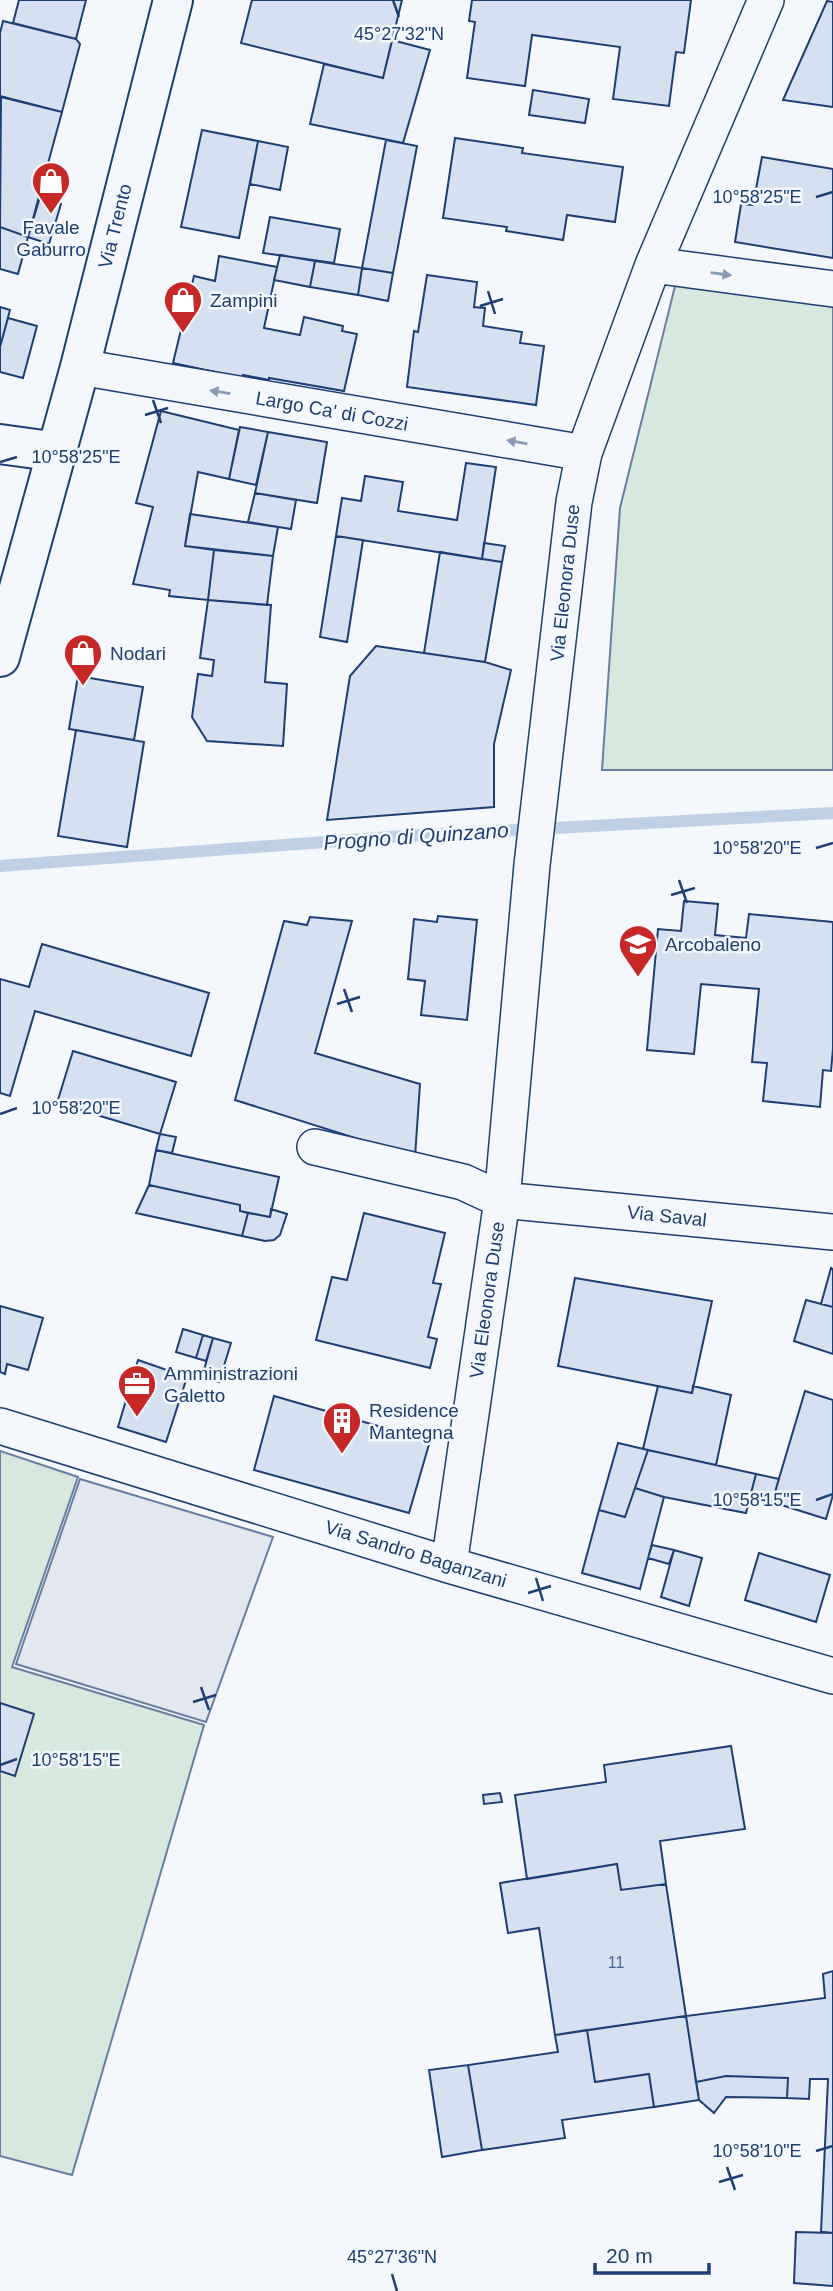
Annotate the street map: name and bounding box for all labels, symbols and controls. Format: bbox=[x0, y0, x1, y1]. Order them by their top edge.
text: 45°27'32"N bbox=[354, 24, 444, 44]
shop icon: Favale Gaburro bbox=[30, 160, 72, 215]
street label: Via Trento bbox=[94, 182, 136, 270]
text: 10°58'25"E bbox=[712, 187, 802, 207]
place label: Favale Gaburro bbox=[16, 217, 86, 260]
one-way arrow bbox=[710, 268, 732, 279]
shop icon: Zampini bbox=[162, 279, 204, 334]
place label: Zampini bbox=[210, 290, 278, 311]
one-way arrow bbox=[209, 386, 231, 397]
street label: Largo Ca' di Cozzi bbox=[254, 387, 410, 435]
one-way arrow bbox=[505, 436, 527, 447]
text: 10°58'25"E bbox=[31, 447, 121, 467]
street label: Via Eleonora Duse bbox=[546, 503, 584, 663]
shop icon: Nodari bbox=[62, 632, 104, 687]
place label: Nodari bbox=[110, 643, 166, 664]
water label: Progno di Quinzano bbox=[323, 818, 510, 854]
text: 10°58'20"E bbox=[712, 838, 802, 858]
school or university icon: Arcobaleno bbox=[617, 923, 659, 978]
place label: Arcobaleno bbox=[665, 934, 761, 955]
text: 10°58'20"E bbox=[31, 1098, 121, 1118]
street label: Via Saval bbox=[626, 1201, 708, 1231]
street label: Via Eleonora Duse bbox=[466, 1220, 508, 1380]
office icon: Amministrazioni Galetto bbox=[116, 1363, 158, 1418]
place label: Amministrazioni Galetto bbox=[164, 1363, 298, 1406]
building icon: Residence Mantegna bbox=[321, 1400, 363, 1455]
place label: Residence Mantegna bbox=[369, 1400, 459, 1443]
text: 10°58'15"E bbox=[712, 1490, 802, 1510]
street label: Via Sandro Baganzani bbox=[323, 1516, 509, 1592]
text: 10°58'15"E bbox=[31, 1750, 121, 1770]
house number: 11 bbox=[608, 1954, 624, 1971]
text: 10°58'10"E bbox=[712, 2141, 802, 2161]
scale bar bbox=[595, 2232, 709, 2276]
text: 20 m bbox=[606, 2244, 653, 2267]
text: 45°27'36"N bbox=[347, 2247, 437, 2267]

